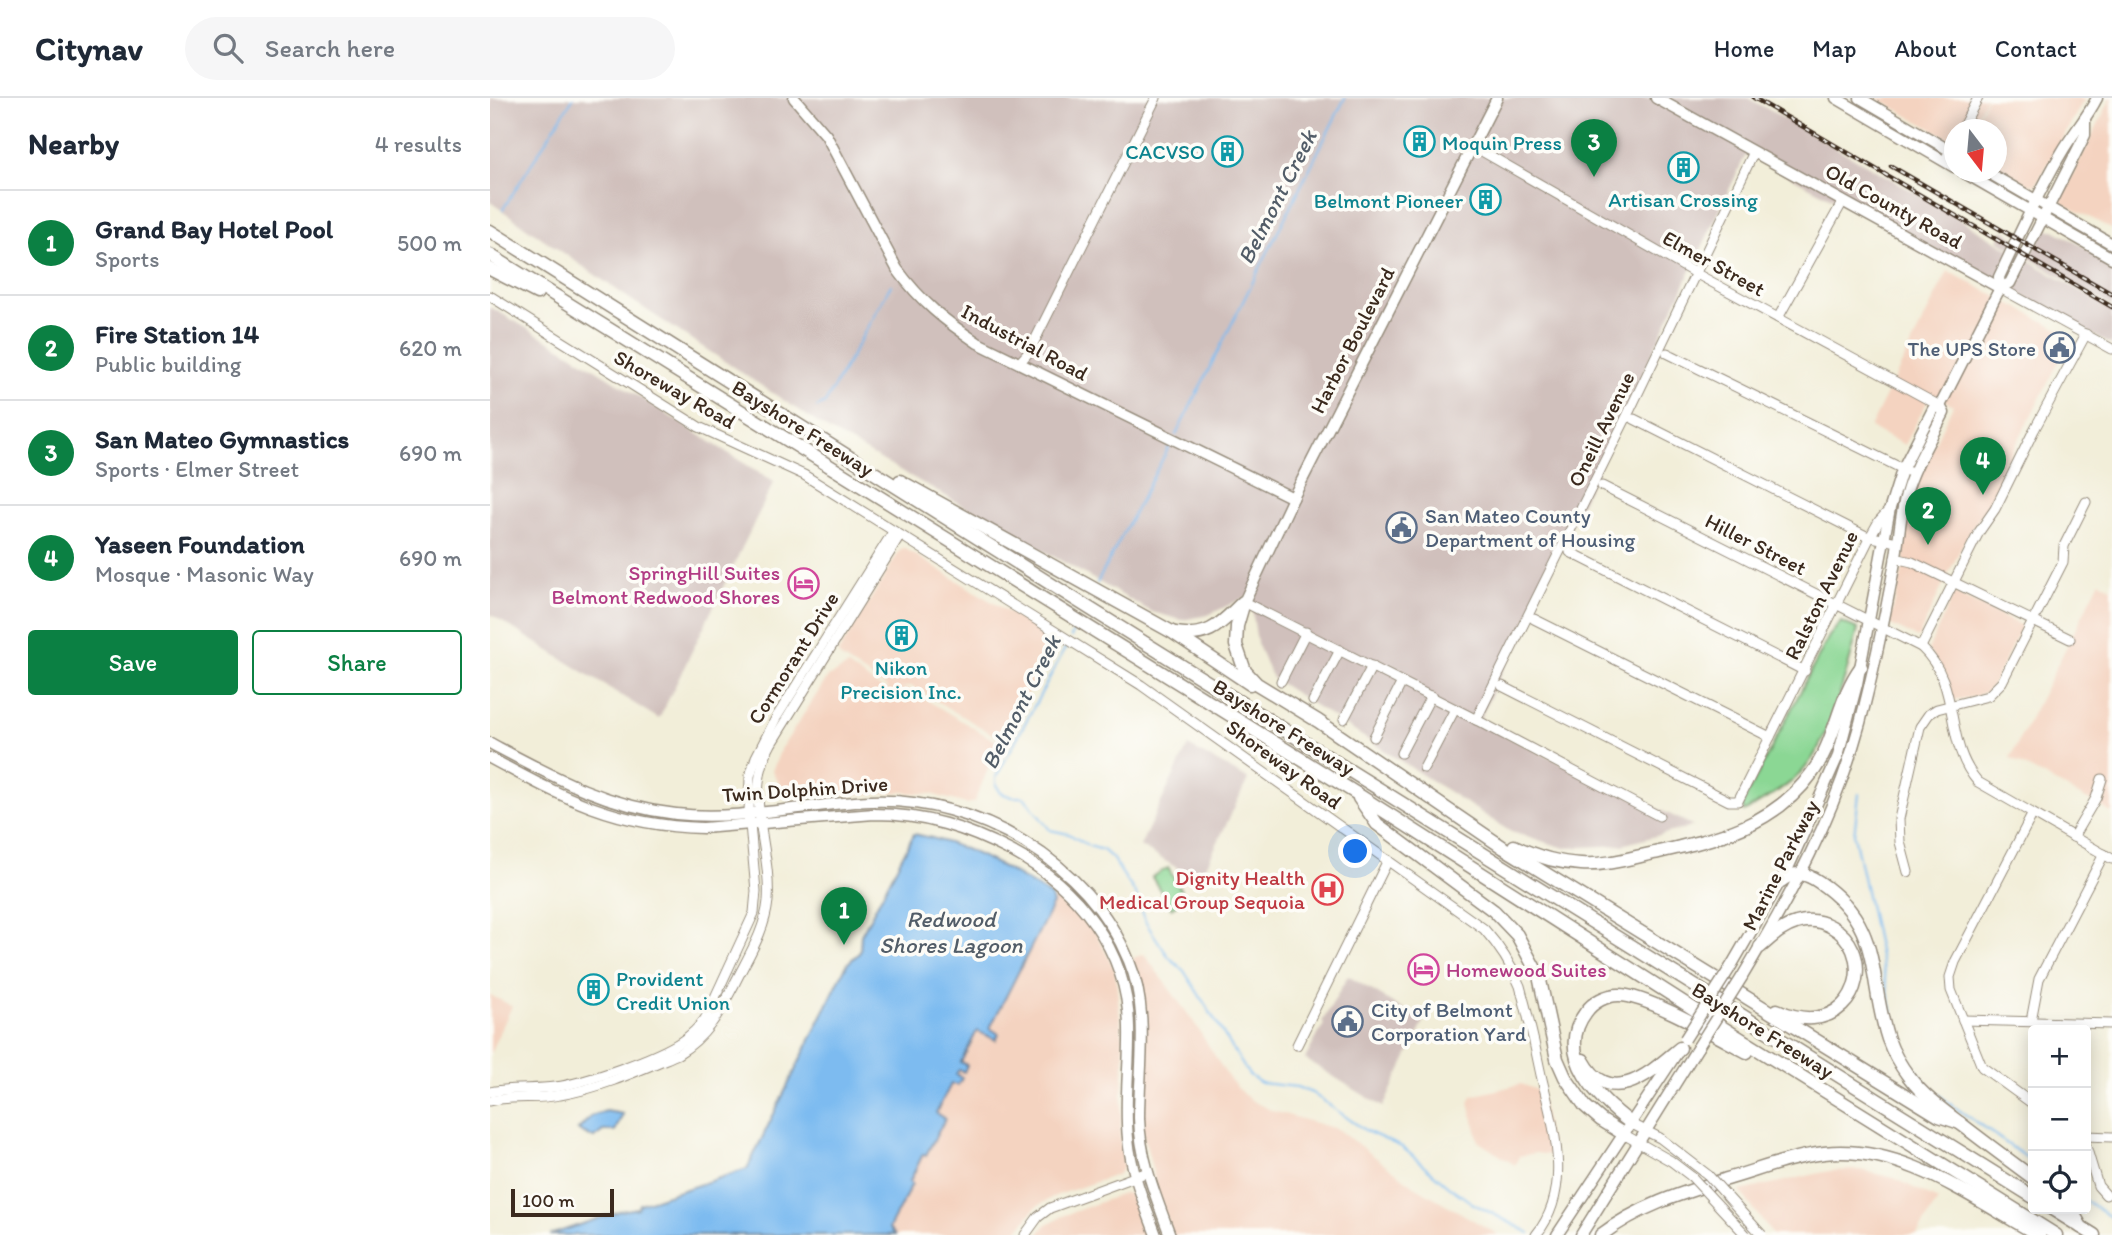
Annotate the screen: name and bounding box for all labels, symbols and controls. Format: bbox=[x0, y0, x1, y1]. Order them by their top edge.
search box bbox=[185, 17, 675, 80]
text: Citynav bbox=[35, 29, 143, 68]
icon: search bbox=[209, 29, 247, 67]
text: Search here bbox=[265, 32, 395, 64]
text: Home bbox=[1714, 34, 1774, 63]
text: Map bbox=[1812, 34, 1856, 63]
text: About bbox=[1894, 34, 1957, 63]
text: Contact bbox=[1995, 34, 2077, 63]
pin: 3 bbox=[1571, 119, 1617, 177]
north arrow bbox=[1944, 119, 2007, 182]
water label: Belmont Creek bbox=[1231, 124, 1323, 269]
text: Nearby bbox=[28, 125, 119, 162]
building icon: Moquin Press bbox=[1402, 125, 1436, 159]
text: 4 results bbox=[375, 130, 462, 158]
place label: Moquin Press bbox=[1442, 130, 1562, 155]
building icon: CACVSO bbox=[1211, 134, 1245, 168]
place label: CACVSO bbox=[1125, 139, 1205, 164]
building icon: Artisan Crossing bbox=[1666, 150, 1700, 184]
street label: Old County Road bbox=[1821, 158, 1967, 254]
building icon: Belmont Pioneer bbox=[1469, 183, 1503, 217]
place label: Artisan Crossing bbox=[1608, 187, 1758, 212]
place label: Belmont Pioneer bbox=[1314, 188, 1464, 213]
text: Grand Bay Hotel Pool bbox=[95, 213, 333, 245]
street label: Elmer Street bbox=[1658, 225, 1770, 301]
text: 1 bbox=[46, 229, 56, 257]
text: 500 m bbox=[397, 229, 462, 257]
text: Sports bbox=[95, 245, 159, 273]
street label: Harbor Boulevard bbox=[1304, 262, 1400, 417]
street label: Industrial Road bbox=[957, 298, 1093, 386]
text: Fire Station 14 bbox=[95, 318, 259, 350]
public building icon: The UPS Store bbox=[2042, 331, 2076, 365]
text: 2 bbox=[45, 334, 57, 362]
text: 620 m bbox=[399, 334, 462, 362]
place label: The UPS Store bbox=[1907, 336, 2036, 361]
street label: Shoreway Road bbox=[610, 344, 740, 434]
text: Public building bbox=[95, 350, 241, 378]
street label: Oneill Avenue bbox=[1562, 367, 1640, 491]
street label: Bayshore Freeway bbox=[728, 374, 879, 482]
text: San Mateo Gymnastics bbox=[95, 423, 349, 455]
pin: 4 bbox=[1960, 437, 2006, 495]
text: 3 bbox=[45, 439, 57, 467]
text: 690 m bbox=[399, 439, 462, 467]
text: Sports · Elmer Street bbox=[95, 455, 299, 483]
pin: 2 bbox=[1905, 487, 1951, 545]
place label: San Mateo County Department of Housing bbox=[1425, 503, 1636, 552]
street label: Hiller Street bbox=[1701, 508, 1811, 580]
public building icon: San Mateo County Department of Housing bbox=[1385, 510, 1419, 544]
street label: Ralston Avenue bbox=[1779, 526, 1863, 664]
text: Yaseen Foundation bbox=[95, 528, 305, 560]
text: 4 bbox=[44, 544, 58, 572]
text: 690 m bbox=[399, 544, 462, 572]
text: Mosque · Masonic Way bbox=[95, 560, 314, 588]
place label: SpringHill Suites Belmont Redwood Shores bbox=[551, 560, 780, 609]
hotel icon: SpringHill Suites Belmont Redwood Shores bbox=[786, 567, 820, 601]
street label: Cormorant Drive bbox=[742, 587, 844, 729]
building icon: Nikon Precision Inc. bbox=[884, 618, 918, 652]
water label: Belmont Creek bbox=[975, 629, 1067, 774]
button: Save bbox=[28, 630, 238, 695]
button: Share bbox=[252, 630, 462, 695]
place label: Nikon Precision Inc. bbox=[840, 655, 962, 704]
street label: Bayshore Freeway bbox=[1209, 673, 1360, 781]
street label: Shoreway Road bbox=[1221, 714, 1347, 814]
street label: Twin Dolphin Drive bbox=[721, 771, 889, 807]
street label: Marine Parkway bbox=[1736, 795, 1824, 934]
your location bbox=[1338, 834, 1372, 868]
place label: Dignity Health Medical Group Sequoia bbox=[1099, 865, 1306, 914]
hospital icon: Dignity Health Medical Group Sequoia bbox=[1311, 872, 1345, 906]
pin: 1 bbox=[821, 887, 867, 945]
water label: Redwood Shores Lagoon bbox=[879, 905, 1023, 959]
hotel icon: Homewood Suites bbox=[1406, 952, 1440, 986]
place label: Homewood Suites bbox=[1446, 957, 1607, 982]
place label: Provident Credit Union bbox=[616, 966, 730, 1015]
building icon: Provident Credit Union bbox=[576, 973, 610, 1007]
street label: Bayshore Freeway bbox=[1688, 976, 1839, 1084]
place label: City of Belmont Corporation Yard bbox=[1371, 997, 1527, 1046]
public building icon: City of Belmont Corporation Yard bbox=[1331, 1004, 1365, 1038]
map controls bbox=[2028, 1025, 2091, 1214]
button: + bbox=[2028, 1025, 2091, 1088]
button: − bbox=[2028, 1088, 2091, 1151]
button: locate bbox=[2028, 1151, 2091, 1214]
scale bar bbox=[511, 1186, 614, 1218]
text: 100 m bbox=[522, 1189, 574, 1212]

